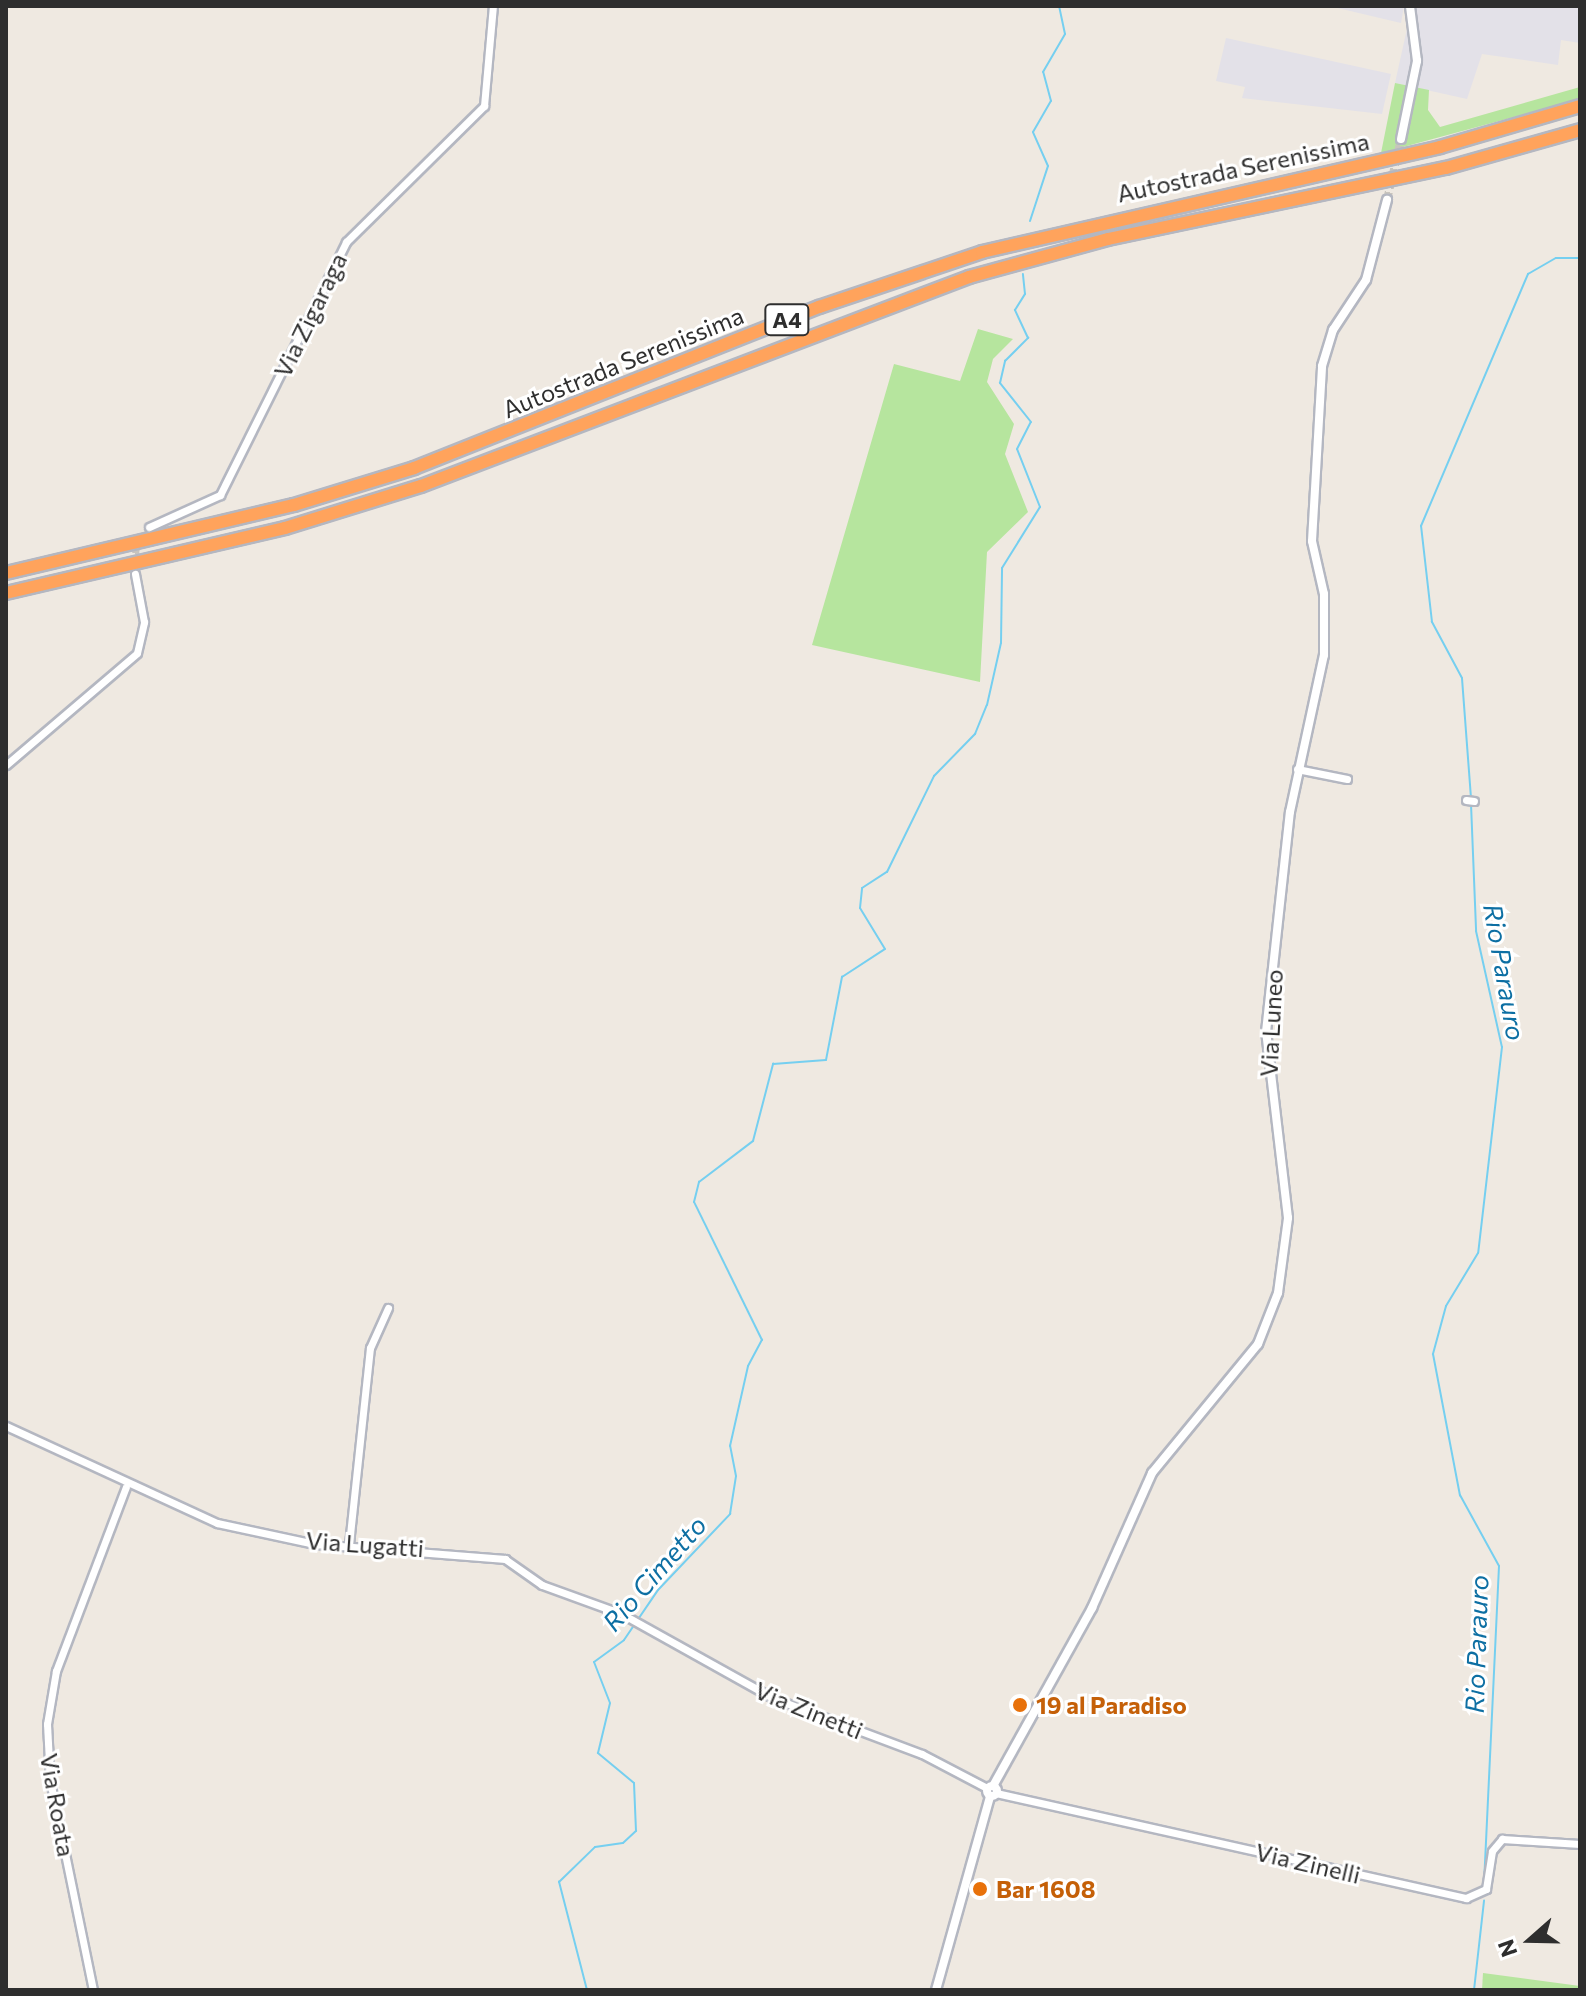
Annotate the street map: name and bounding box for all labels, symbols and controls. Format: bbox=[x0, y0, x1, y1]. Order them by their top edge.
street label: Autostrada Serenissima bbox=[1114, 126, 1372, 208]
street label: Via Zigaraga bbox=[268, 248, 352, 382]
street label: Autostrada Serenissima bbox=[498, 301, 748, 423]
road number: A4 bbox=[763, 302, 811, 338]
water label: Rio Parauro bbox=[1478, 901, 1532, 1043]
street label: Via Luneo bbox=[1254, 968, 1288, 1078]
water label: Rio Cimetto bbox=[596, 1509, 712, 1637]
street label: Via Lugatti bbox=[305, 1526, 425, 1562]
water label: Rio Parauro bbox=[1458, 1574, 1494, 1714]
street label: Via Zinetti bbox=[751, 1675, 867, 1745]
place label: 19 al Paradiso bbox=[1036, 1691, 1187, 1719]
marker: 19 al Paradiso bbox=[1011, 1696, 1029, 1714]
street label: Via Roata bbox=[35, 1751, 81, 1859]
street label: Via Zinelli bbox=[1253, 1837, 1363, 1889]
place label: Bar 1608 bbox=[996, 1875, 1095, 1903]
marker: Bar 1608 bbox=[971, 1880, 989, 1898]
north arrow bbox=[1490, 1900, 1570, 1980]
text: N bbox=[1491, 1936, 1522, 1961]

